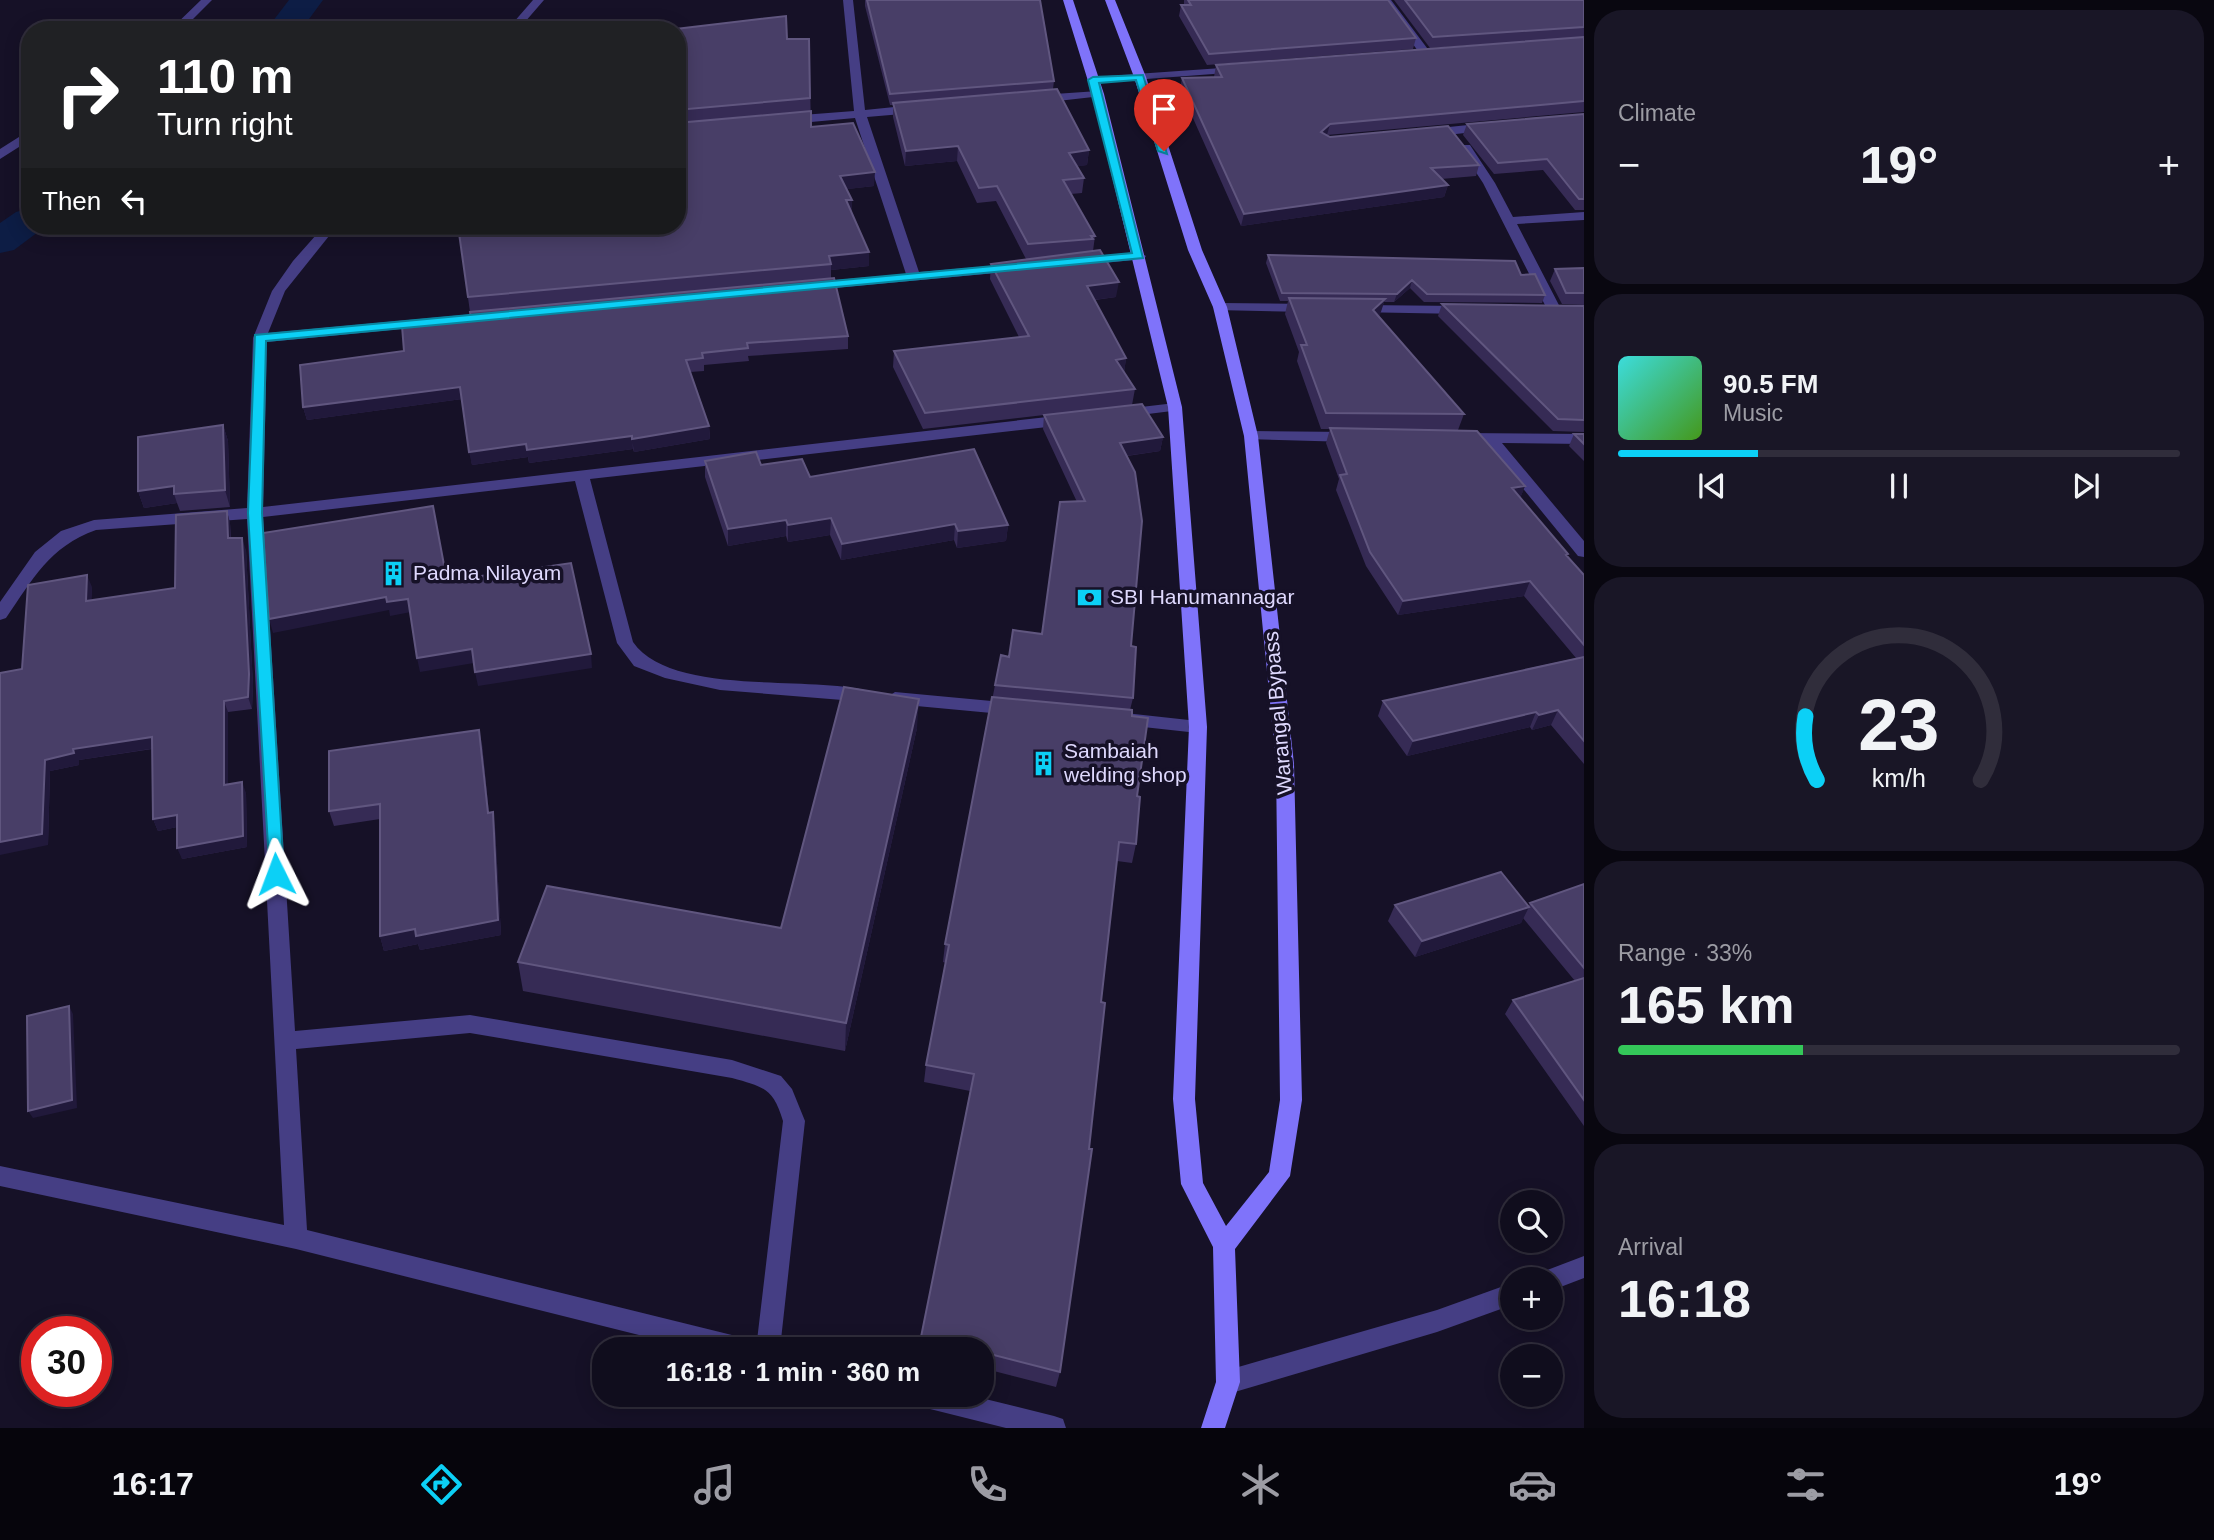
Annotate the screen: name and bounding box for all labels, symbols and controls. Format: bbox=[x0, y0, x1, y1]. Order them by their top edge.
icon: right bbox=[42, 49, 133, 140]
text: 110 m bbox=[157, 49, 293, 103]
pin bbox=[1134, 79, 1194, 151]
icon: arrive bbox=[1145, 90, 1183, 128]
text: Climate bbox=[1618, 100, 1696, 126]
text: Turn right bbox=[157, 106, 293, 142]
text: 19° bbox=[1860, 136, 1938, 194]
text: − bbox=[1618, 144, 1640, 186]
text: + bbox=[2158, 144, 2180, 186]
icon: left bbox=[115, 182, 153, 220]
text: Then bbox=[42, 186, 101, 216]
text: 90.5 FM bbox=[1723, 369, 1818, 399]
text: Music bbox=[1723, 400, 1783, 426]
icon: previous bbox=[1693, 467, 1731, 505]
icon: pause bbox=[1880, 467, 1918, 505]
icon: next bbox=[2067, 467, 2105, 505]
building icon: Padma Nilayam bbox=[379, 559, 407, 587]
place label: Padma Nilayam bbox=[413, 561, 561, 584]
bank icon: SBI Hanumannagar bbox=[1076, 583, 1104, 611]
place label: SBI Hanumannagar bbox=[1110, 585, 1294, 608]
street label: Warangal Bypass bbox=[1259, 630, 1296, 796]
text: 23 bbox=[1859, 684, 1939, 765]
place label: Sambaiah welding shop bbox=[1063, 739, 1187, 786]
building icon: Sambaiah welding shop bbox=[1030, 749, 1058, 777]
text: km/h bbox=[1872, 764, 1926, 792]
position arrow bbox=[239, 837, 313, 911]
text: Range · 33% bbox=[1618, 940, 1752, 966]
text: 165 km bbox=[1618, 976, 1794, 1034]
map controls bbox=[1500, 1190, 1563, 1407]
button: search bbox=[1500, 1190, 1563, 1253]
text: Arrival bbox=[1618, 1234, 1683, 1260]
button: + bbox=[1500, 1267, 1563, 1330]
text: 16:18 bbox=[1618, 1270, 1751, 1328]
speed limit sign: 30 bbox=[21, 1316, 112, 1407]
button: − bbox=[1500, 1344, 1563, 1407]
text: 16:18 · 1 min · 360 m bbox=[666, 1357, 920, 1387]
icon: directions bbox=[417, 1460, 466, 1509]
icon: music bbox=[690, 1460, 739, 1509]
icon: phone bbox=[963, 1460, 1012, 1509]
icon: climate bbox=[1236, 1460, 1285, 1509]
icon: car bbox=[1508, 1460, 1557, 1509]
icon: filters bbox=[1781, 1460, 1830, 1509]
text: 16:17 bbox=[112, 1466, 194, 1502]
text: 19° bbox=[2054, 1466, 2102, 1502]

